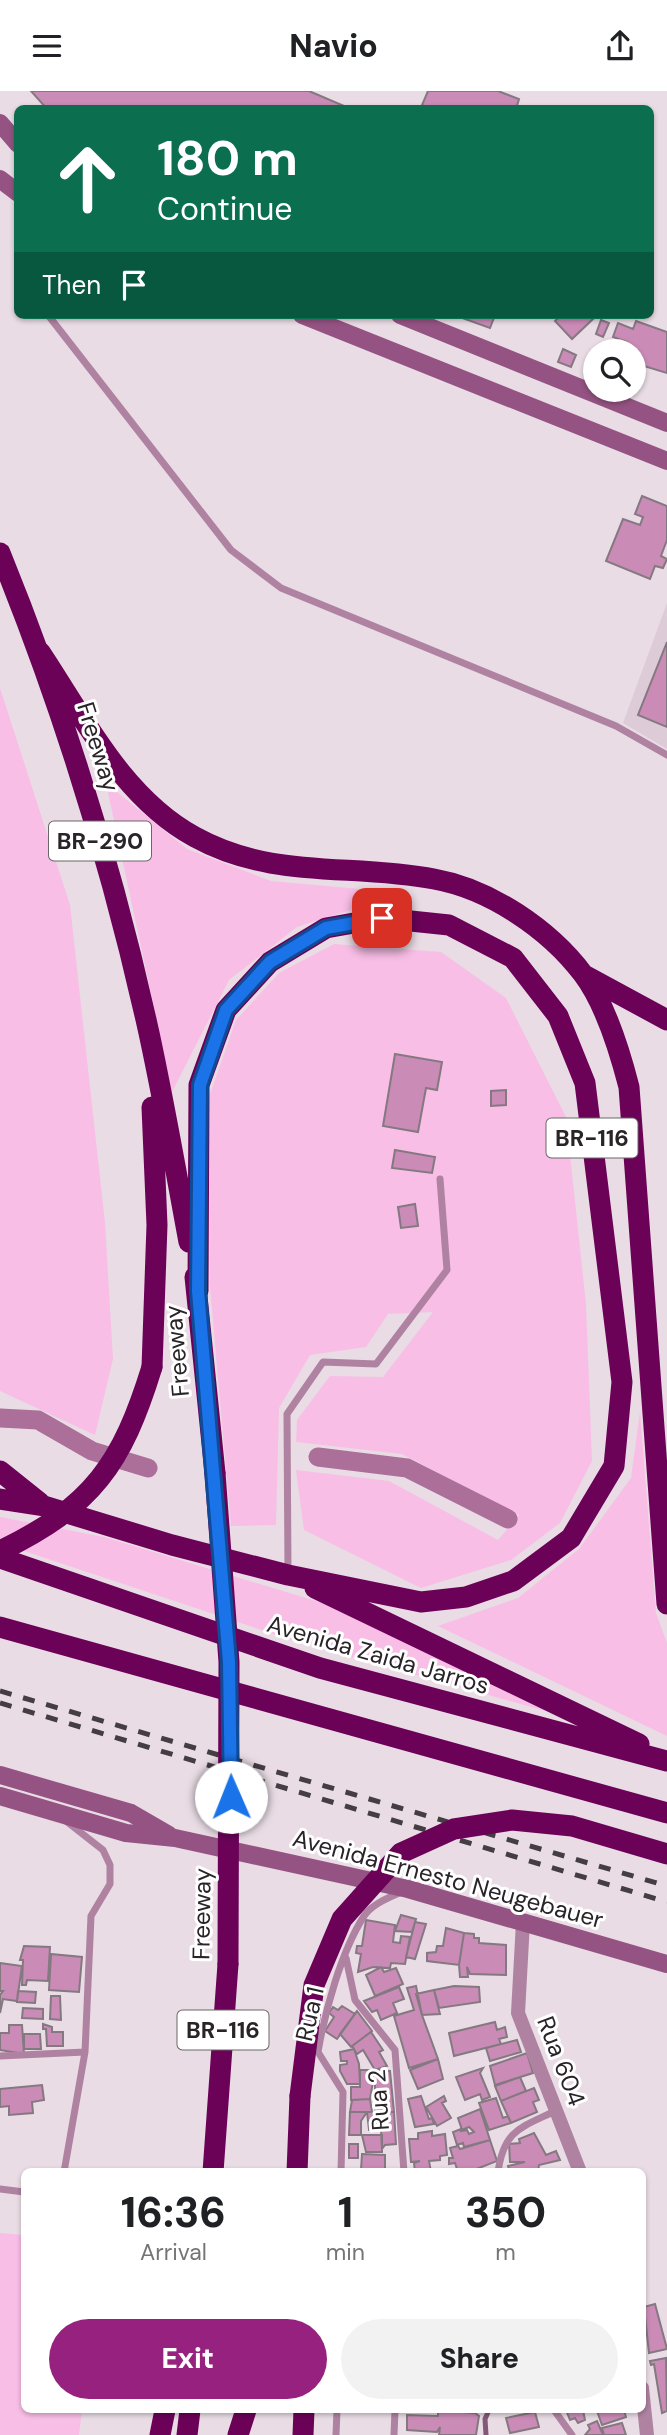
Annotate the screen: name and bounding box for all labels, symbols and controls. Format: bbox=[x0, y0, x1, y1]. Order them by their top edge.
text: Navio bbox=[289, 25, 378, 67]
icon: menu bbox=[28, 27, 66, 65]
icon: share bbox=[601, 27, 639, 65]
text: 180 m bbox=[157, 126, 298, 190]
icon: ahead bbox=[42, 133, 133, 224]
text: Continue bbox=[157, 188, 292, 230]
icon: arrive bbox=[115, 266, 153, 304]
text: Then bbox=[42, 268, 101, 302]
map controls bbox=[583, 339, 646, 402]
button: search bbox=[583, 339, 646, 402]
street label: Freeway bbox=[70, 698, 127, 795]
road number: BR-290 bbox=[49, 821, 151, 861]
pin bbox=[352, 888, 412, 948]
icon: arrive bbox=[363, 899, 401, 937]
road number: BR-116 bbox=[546, 1119, 638, 1157]
street label: Freeway bbox=[157, 1304, 196, 1398]
street label: Avenida Zaida Jarros bbox=[264, 1608, 493, 1701]
position arrow bbox=[194, 1760, 268, 1834]
street label: Avenida Ernesto Neugebauer bbox=[289, 1822, 607, 1935]
street label: Freeway bbox=[185, 1868, 218, 1960]
street label: Rua 1 bbox=[288, 1984, 331, 2044]
road number: BR-116 bbox=[178, 2011, 268, 2049]
street label: Rua 604 bbox=[530, 2012, 593, 2110]
street label: Rua 2 bbox=[361, 2068, 396, 2132]
text: 16:36 bbox=[121, 2185, 226, 2240]
text: 1 bbox=[338, 2185, 353, 2240]
text: 350 bbox=[465, 2185, 546, 2240]
text: Arrival bbox=[140, 2237, 207, 2267]
text: min bbox=[326, 2237, 365, 2267]
text: m bbox=[495, 2237, 516, 2267]
button: Exit bbox=[49, 2319, 327, 2399]
button: Share bbox=[341, 2319, 618, 2399]

